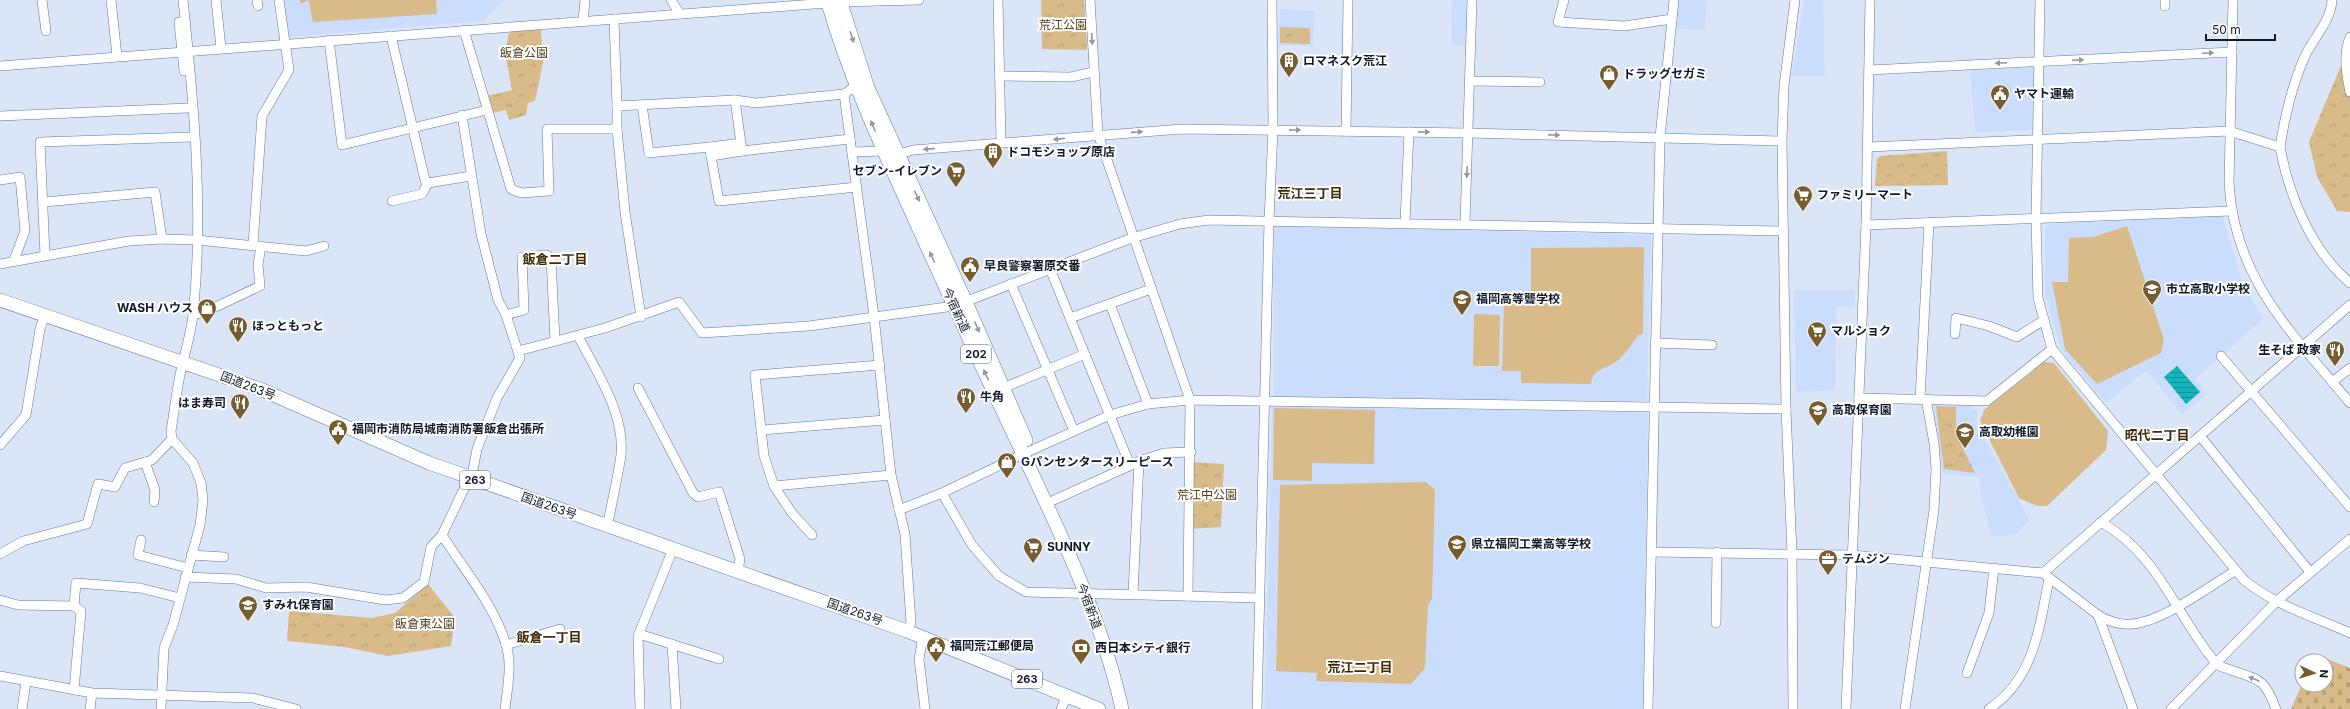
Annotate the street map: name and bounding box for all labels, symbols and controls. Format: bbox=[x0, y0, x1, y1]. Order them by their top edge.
scale bar bbox=[2206, 16, 2275, 42]
park label: 荒江公園 bbox=[1039, 17, 1087, 32]
text: 50 m bbox=[2212, 22, 2241, 37]
one-way arrow bbox=[849, 31, 855, 43]
one-way arrow bbox=[1088, 33, 1095, 45]
park label: 飯倉公園 bbox=[500, 45, 548, 60]
building icon: ロマネスク荒江 bbox=[1278, 50, 1300, 78]
one-way arrow bbox=[2202, 50, 2214, 57]
place label: ロマネスク荒江 bbox=[1303, 53, 1387, 68]
one-way arrow bbox=[2072, 56, 2084, 63]
one-way arrow bbox=[1995, 60, 2007, 67]
shop icon: ドラッグセガミ bbox=[1598, 63, 1620, 91]
place label: ドラッグセガミ bbox=[1623, 66, 1707, 81]
public building icon: ヤマト運輸 bbox=[1989, 83, 2011, 111]
place label: ヤマト運輸 bbox=[2014, 86, 2074, 101]
one-way arrow bbox=[870, 120, 876, 131]
one-way arrow bbox=[1289, 127, 1302, 133]
one-way arrow bbox=[1131, 128, 1143, 135]
one-way arrow bbox=[1418, 129, 1431, 135]
one-way arrow bbox=[1548, 131, 1560, 138]
one-way arrow bbox=[1053, 136, 1065, 142]
building icon: ドコモショップ原店 bbox=[982, 141, 1004, 169]
place label: ドコモショップ原店 bbox=[1007, 144, 1115, 159]
one-way arrow bbox=[923, 145, 935, 152]
supermarket icon: セブン-イレブン bbox=[945, 160, 967, 188]
place label: セブン-イレブン bbox=[852, 163, 942, 178]
one-way arrow bbox=[1464, 166, 1470, 179]
supermarket icon: ファミリーマート bbox=[1792, 184, 1814, 212]
district label: 荒江三丁目 bbox=[1277, 185, 1343, 201]
place label: ファミリーマート bbox=[1817, 187, 1913, 202]
one-way arrow bbox=[914, 190, 920, 202]
district label: 飯倉二丁目 bbox=[522, 251, 588, 267]
one-way arrow bbox=[929, 252, 935, 263]
public building icon: 早良警察署原交番 bbox=[959, 255, 981, 283]
place label: 早良警察署原交番 bbox=[984, 258, 1081, 273]
school or university icon: 市立高取小学校 bbox=[2141, 278, 2163, 306]
place label: 市立高取小学校 bbox=[2166, 281, 2250, 296]
street label: 今宿新道 bbox=[940, 285, 973, 335]
school or university icon: 福岡高等聾学校 bbox=[1451, 288, 1473, 316]
place label: 福岡高等聾学校 bbox=[1476, 291, 1560, 306]
shop icon: WASH ハウス bbox=[196, 297, 218, 325]
place label: WASH ハウス bbox=[117, 300, 193, 315]
restaurant icon: ほっともっと bbox=[227, 315, 249, 343]
place label: ほっともっと bbox=[252, 318, 324, 333]
supermarket icon: マルショク bbox=[1806, 320, 1828, 348]
one-way arrow bbox=[974, 321, 980, 333]
place label: マルショク bbox=[1831, 323, 1891, 338]
restaurant icon: 生そば 政家 bbox=[2324, 339, 2346, 367]
place label: 生そば 政家 bbox=[2258, 342, 2321, 357]
road number: 202 bbox=[961, 345, 991, 363]
street label: 国道263号 bbox=[218, 368, 278, 403]
one-way arrow bbox=[983, 370, 989, 381]
restaurant icon: 牛角 bbox=[955, 386, 977, 414]
place label: 牛角 bbox=[980, 389, 1004, 404]
restaurant icon: はま寿司 bbox=[229, 392, 251, 420]
place label: はま寿司 bbox=[178, 395, 226, 410]
school or university icon: 高取保育園 bbox=[1807, 399, 1829, 427]
place label: 高取保育園 bbox=[1832, 402, 1892, 417]
public building icon: 福岡市消防局城南消防署飯倉出張所 bbox=[327, 418, 349, 446]
place label: 福岡市消防局城南消防署飯倉出張所 bbox=[352, 421, 544, 436]
school or university icon: 高取幼稚園 bbox=[1954, 421, 1976, 449]
place label: 高取幼稚園 bbox=[1979, 424, 2039, 439]
district label: 昭代二丁目 bbox=[2124, 427, 2190, 443]
shop icon: Gパンセンタースリーピース bbox=[996, 451, 1018, 479]
place label: Gパンセンタースリーピース bbox=[1021, 454, 1173, 469]
road number: 263 bbox=[460, 471, 490, 489]
park label: 荒江中公園 bbox=[1177, 487, 1237, 502]
street label: 国道263号 bbox=[519, 489, 579, 522]
school or university icon: 県立福岡工業高等学校 bbox=[1446, 533, 1468, 561]
supermarket icon: SUNNY bbox=[1022, 536, 1044, 564]
place label: 県立福岡工業高等学校 bbox=[1471, 536, 1591, 551]
place label: SUNNY bbox=[1047, 539, 1091, 554]
office icon: テムジン bbox=[1817, 548, 1839, 576]
place label: テムジン bbox=[1842, 551, 1890, 566]
street label: 今宿新道 bbox=[1074, 581, 1105, 631]
school or university icon: すみれ保育園 bbox=[237, 594, 259, 622]
street label: 国道263号 bbox=[825, 595, 885, 628]
place label: すみれ保育園 bbox=[262, 597, 334, 612]
park label: 飯倉東公園 bbox=[395, 616, 455, 631]
district label: 飯倉一丁目 bbox=[516, 629, 582, 645]
public building icon: 福岡荒江郵便局 bbox=[925, 635, 947, 663]
bank icon: 西日本シティ銀行 bbox=[1070, 637, 1092, 665]
place label: 福岡荒江郵便局 bbox=[950, 638, 1034, 653]
place label: 西日本シティ銀行 bbox=[1095, 640, 1190, 655]
north arrow bbox=[2294, 653, 2334, 693]
district label: 荒江二丁目 bbox=[1327, 659, 1393, 675]
text: N bbox=[2317, 669, 2331, 678]
road number: 263 bbox=[1012, 670, 1042, 688]
one-way arrow bbox=[2249, 676, 2260, 682]

